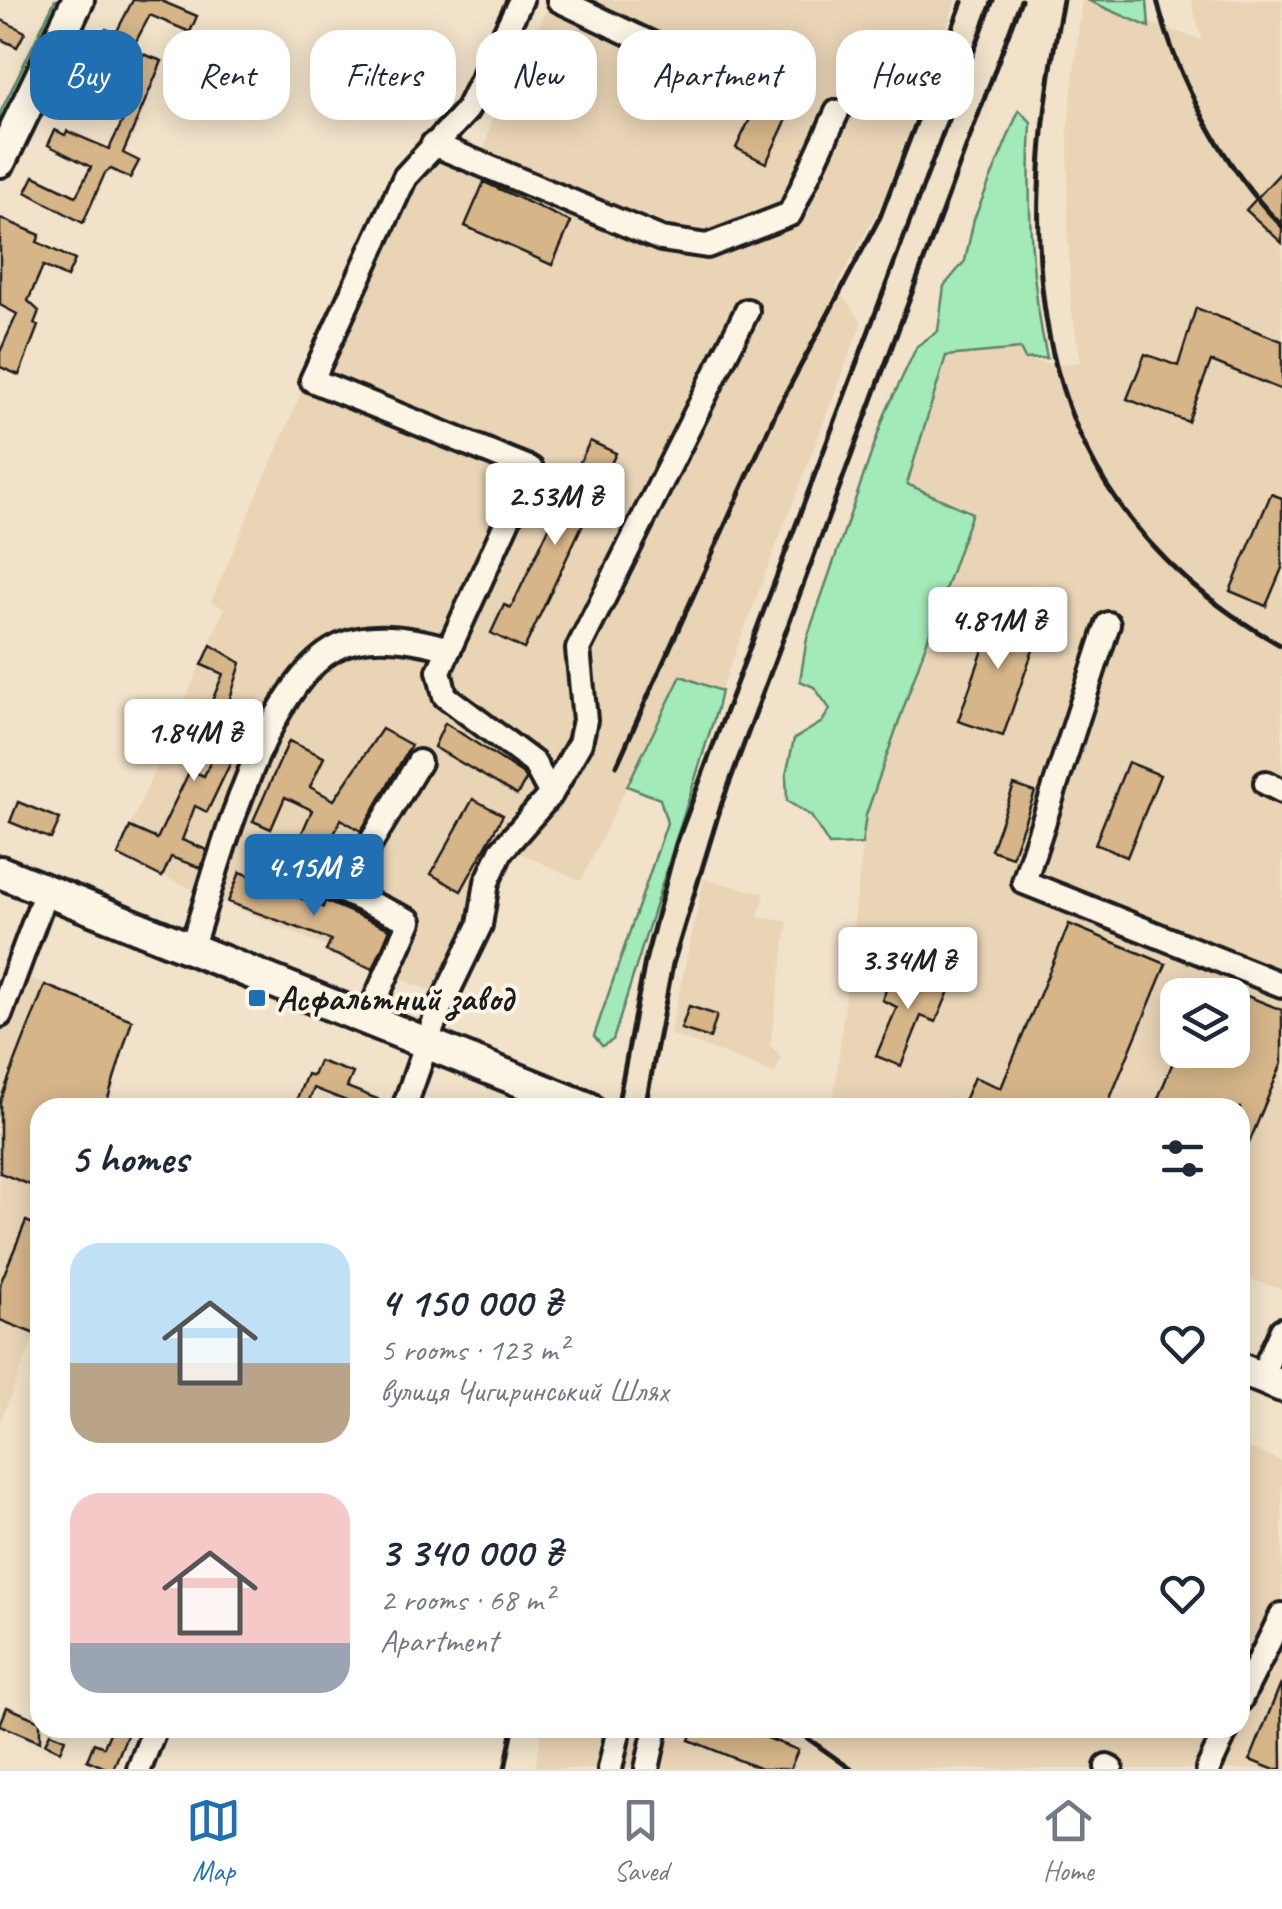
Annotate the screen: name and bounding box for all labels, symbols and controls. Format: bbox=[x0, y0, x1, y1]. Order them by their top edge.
chip: Buy bbox=[30, 30, 143, 120]
chip: Rent bbox=[163, 30, 290, 120]
chip: Filters bbox=[310, 30, 456, 120]
chip: New bbox=[476, 30, 597, 120]
chip: Apartment bbox=[617, 30, 816, 120]
chip: House bbox=[836, 30, 974, 120]
pin: 2.53M ₴ bbox=[463, 463, 647, 548]
text: 2.53M ₴ bbox=[508, 475, 602, 516]
pin: 4.81M ₴ bbox=[906, 587, 1090, 672]
text: 4.81M ₴ bbox=[950, 599, 1046, 640]
pin: 1.84M ₴ bbox=[102, 699, 286, 784]
text: 1.84M ₴ bbox=[146, 711, 242, 752]
pin: 4.15M ₴ bbox=[222, 834, 406, 919]
text: 4.15M ₴ bbox=[267, 846, 361, 887]
pin: 3.34M ₴ bbox=[816, 927, 1000, 1012]
text: 3.34M ₴ bbox=[860, 939, 956, 980]
place label: Асфальтний завод bbox=[277, 976, 516, 1021]
map controls bbox=[1160, 978, 1250, 1068]
button: layers bbox=[1160, 978, 1250, 1068]
marker: Асфальтний завод bbox=[246, 987, 268, 1009]
icon: filters bbox=[1155, 1131, 1210, 1186]
text: 5 homes bbox=[70, 1132, 188, 1185]
text: 4 150 000 ₴ bbox=[380, 1276, 561, 1329]
icon: home bbox=[150, 1283, 270, 1403]
icon: heart bbox=[1155, 1316, 1210, 1371]
text: 5 rooms · 123 m² bbox=[380, 1329, 567, 1370]
text: вулиця Чигиринський Шлях bbox=[380, 1370, 669, 1411]
text: 3 340 000 ₴ bbox=[380, 1526, 562, 1579]
icon: home bbox=[150, 1533, 270, 1653]
icon: heart bbox=[1155, 1566, 1210, 1621]
text: 2 rooms · 68 m² bbox=[380, 1579, 553, 1620]
text: Apartment bbox=[380, 1620, 498, 1661]
tab: Map bbox=[186, 1793, 241, 1888]
tab: Saved bbox=[613, 1793, 668, 1888]
tab: Home bbox=[1041, 1793, 1096, 1888]

